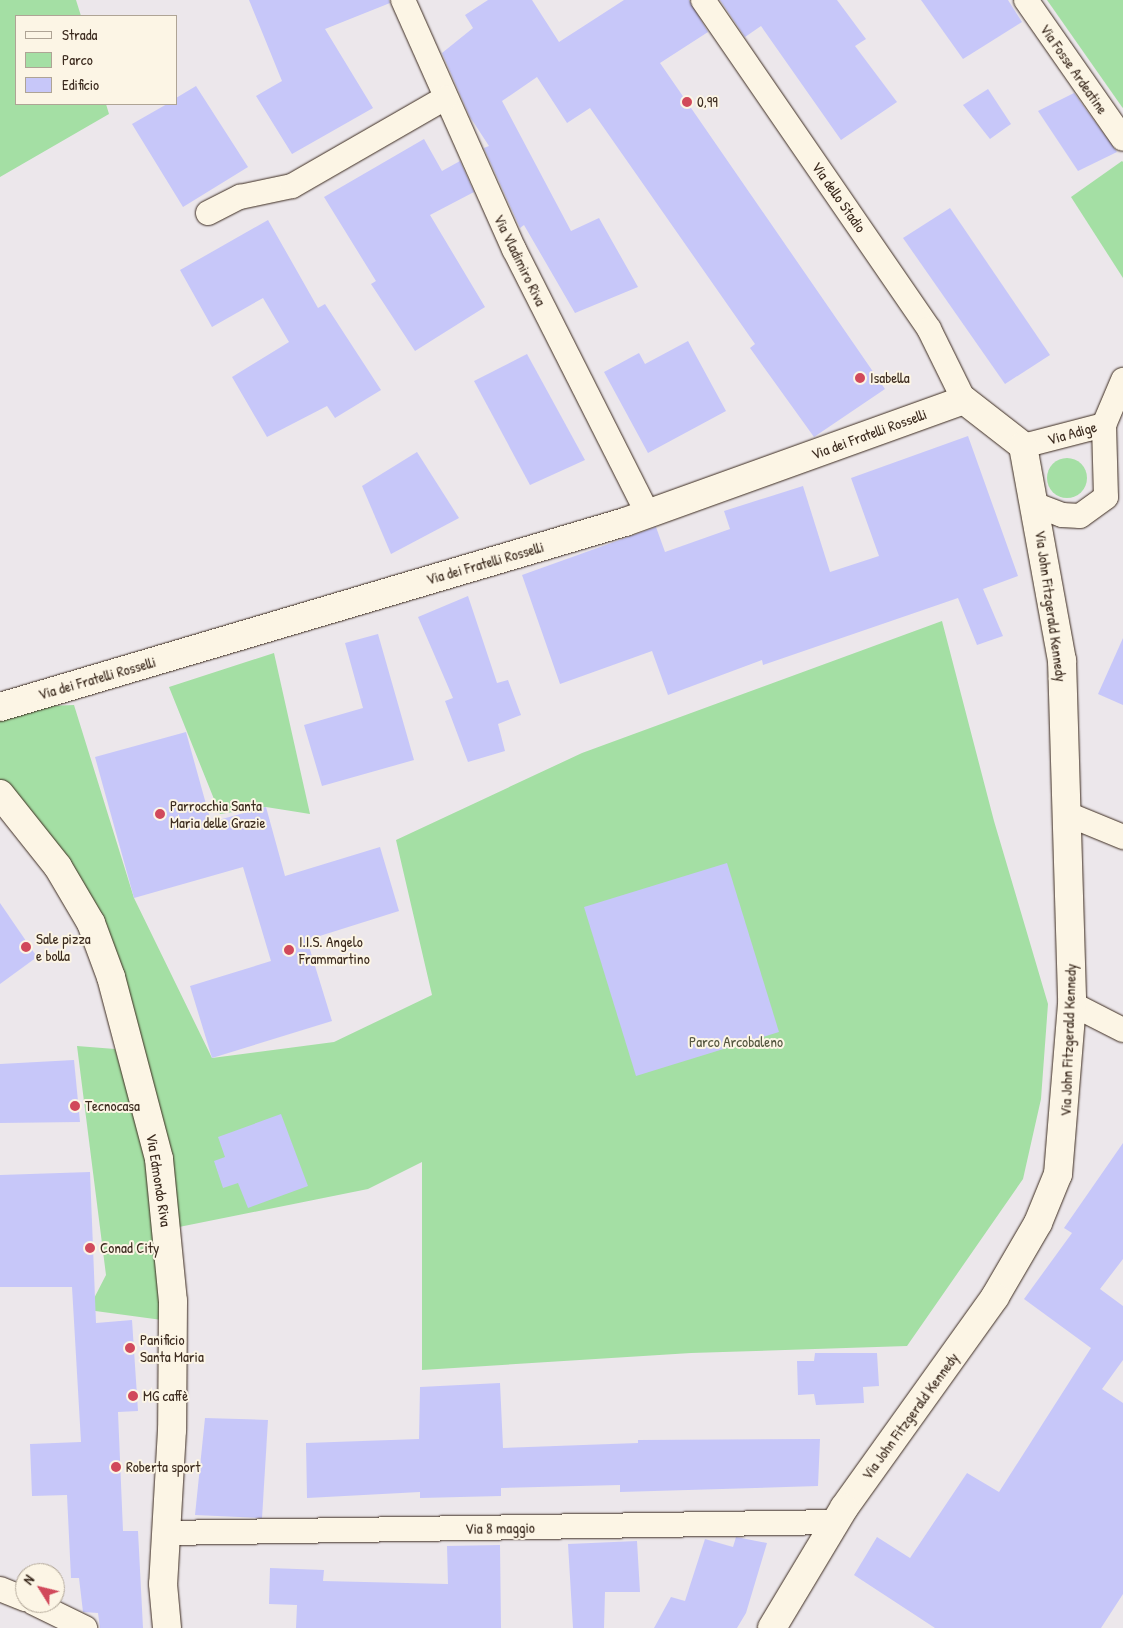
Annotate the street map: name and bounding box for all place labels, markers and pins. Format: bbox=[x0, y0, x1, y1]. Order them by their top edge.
place label: 0,99 bbox=[697, 93, 718, 111]
marker: 0,99 bbox=[681, 96, 693, 108]
place label: Isabella bbox=[870, 369, 910, 387]
marker: Isabella bbox=[854, 372, 866, 384]
place label: Parrocchia Santa Maria delle Grazie bbox=[170, 796, 266, 831]
marker: Parrocchia Santa Maria delle Grazie bbox=[154, 808, 166, 820]
place label: Sale pizza e bolla bbox=[36, 929, 91, 964]
place label: I.I.S. Angelo Frammartino bbox=[299, 932, 370, 967]
marker: Sale pizza e bolla bbox=[20, 941, 32, 953]
marker: I.I.S. Angelo Frammartino bbox=[283, 944, 295, 956]
place label: Tecnocasa bbox=[85, 1097, 140, 1115]
marker: Tecnocasa bbox=[69, 1100, 81, 1112]
place label: Conad City bbox=[100, 1239, 159, 1257]
marker: Conad City bbox=[84, 1242, 96, 1254]
place label: Panificio Santa Maria bbox=[140, 1330, 204, 1365]
marker: Panificio Santa Maria bbox=[124, 1342, 136, 1354]
place label: MG caffè bbox=[143, 1387, 188, 1405]
marker: MG caffè bbox=[127, 1390, 139, 1402]
place label: Roberta sport bbox=[126, 1458, 200, 1476]
marker: Roberta sport bbox=[110, 1461, 122, 1473]

